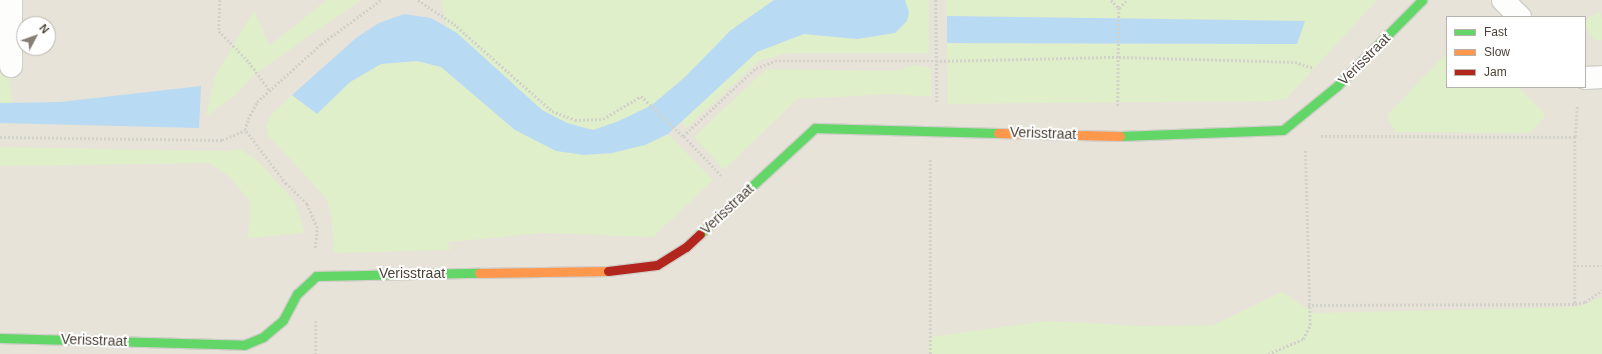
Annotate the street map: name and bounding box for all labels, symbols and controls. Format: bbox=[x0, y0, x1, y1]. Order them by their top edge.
north arrow bbox=[16, 16, 56, 56]
legend bbox=[1446, 16, 1586, 88]
text: N bbox=[37, 22, 51, 36]
text: Fast bbox=[1484, 25, 1507, 39]
street label: Verisstraat bbox=[1335, 30, 1393, 88]
text: Slow bbox=[1484, 45, 1510, 59]
text: Jam bbox=[1484, 65, 1507, 79]
street label: Verisstraat bbox=[1010, 123, 1076, 143]
street label: Verisstraat bbox=[697, 180, 757, 238]
street label: Verisstraat bbox=[379, 265, 445, 281]
street label: Verisstraat bbox=[61, 330, 127, 350]

